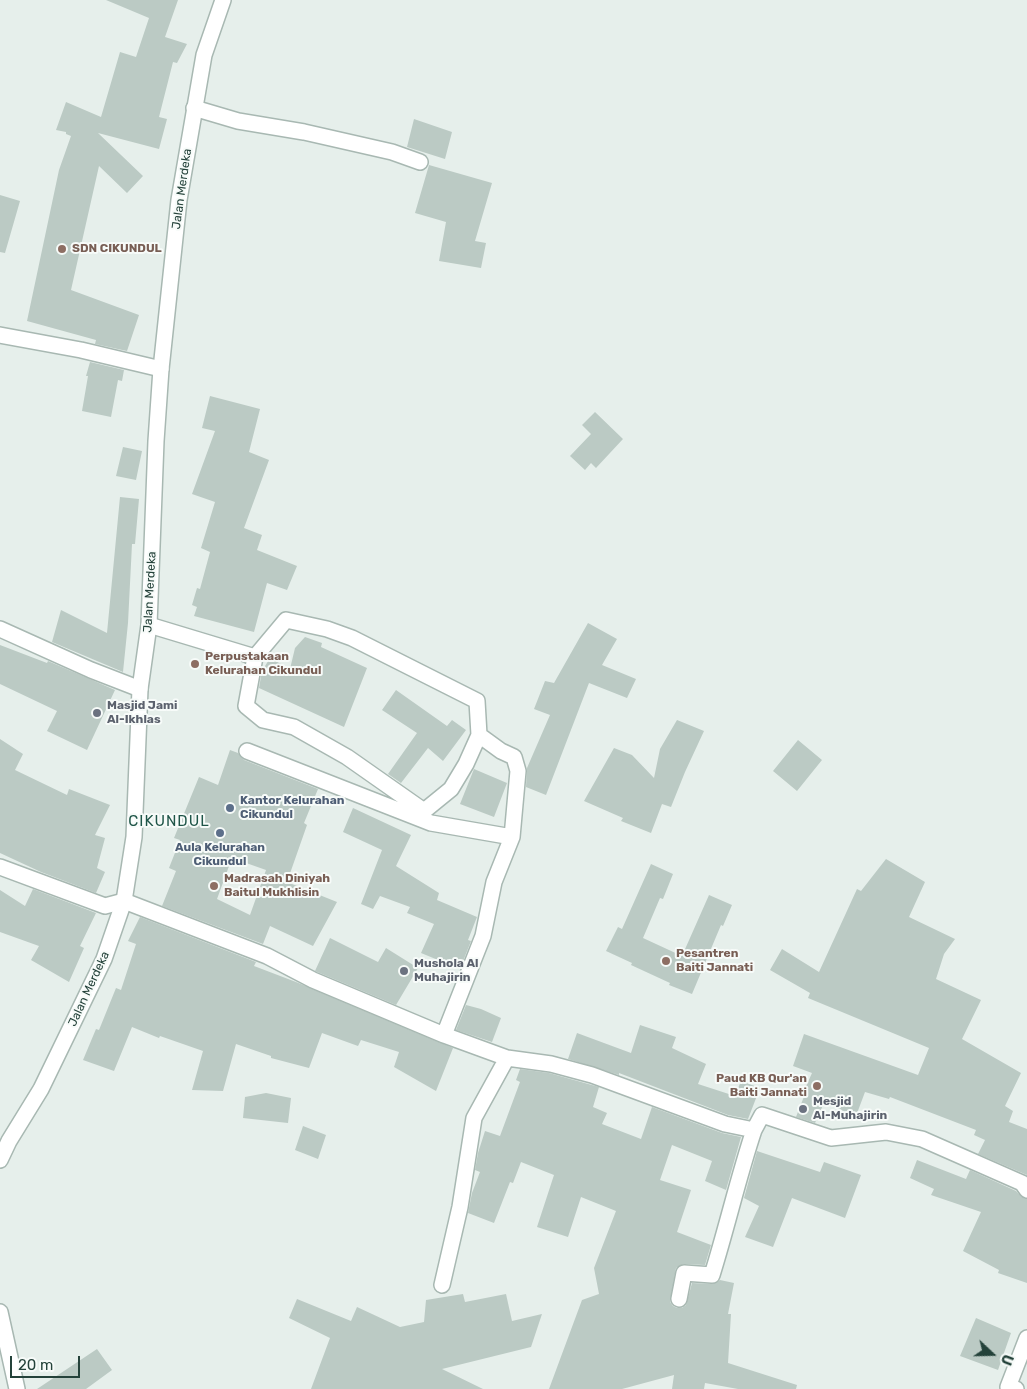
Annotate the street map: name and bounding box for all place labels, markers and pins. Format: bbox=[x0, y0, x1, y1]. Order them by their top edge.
place label: SDN CIKUNDUL bbox=[72, 242, 162, 256]
marker: SDN CIKUNDUL bbox=[56, 243, 68, 255]
place label: Perpustakaan Kelurahan Cikundul bbox=[205, 650, 321, 678]
marker: Perpustakaan Kelurahan Cikundul bbox=[189, 658, 201, 670]
place label: Masjid Jami Al-Ikhlas bbox=[107, 699, 177, 727]
marker: Masjid Jami Al-Ikhlas bbox=[91, 707, 103, 719]
place label: Kantor Kelurahan Cikundul bbox=[240, 794, 344, 822]
marker: Kantor Kelurahan Cikundul bbox=[224, 802, 236, 814]
marker: Aula Kelurahan Cikundul bbox=[214, 827, 226, 839]
place label: Aula Kelurahan Cikundul bbox=[175, 841, 265, 869]
place label: Madrasah Diniyah Baitul Mukhlisin bbox=[224, 872, 330, 900]
marker: Madrasah Diniyah Baitul Mukhlisin bbox=[208, 880, 220, 892]
place label: Pesantren Baiti Jannati bbox=[676, 947, 753, 975]
marker: Pesantren Baiti Jannati bbox=[660, 955, 672, 967]
place label: Mushola Al Muhajirin bbox=[414, 957, 478, 985]
marker: Mushola Al Muhajirin bbox=[398, 965, 410, 977]
place label: Paud KB Qur'an Baiti Jannati bbox=[716, 1072, 807, 1100]
marker: Paud KB Qur'an Baiti Jannati bbox=[811, 1080, 823, 1092]
place label: Mesjid Al-Muhajirin bbox=[813, 1095, 887, 1123]
marker: Mesjid Al-Muhajirin bbox=[797, 1103, 809, 1115]

